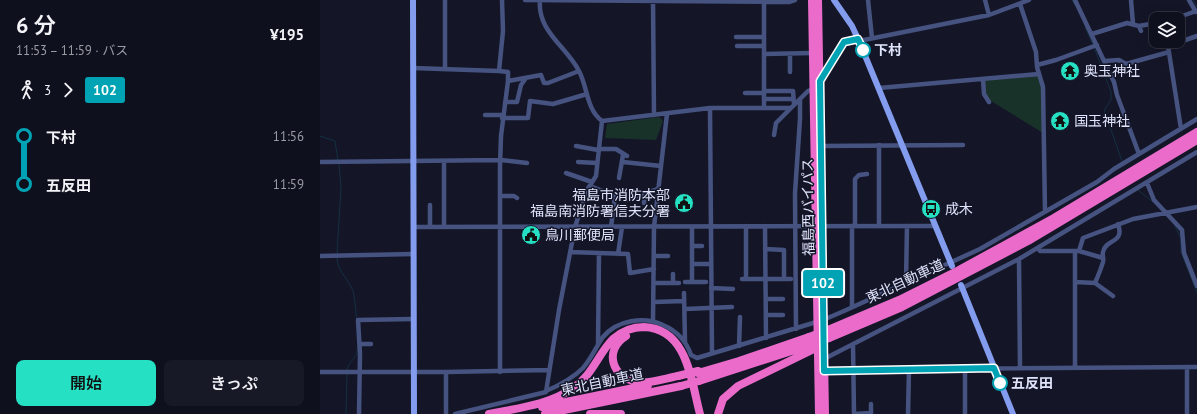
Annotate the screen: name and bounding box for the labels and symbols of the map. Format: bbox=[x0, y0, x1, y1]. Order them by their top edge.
place label: 下村 bbox=[874, 41, 902, 59]
marker: 下村 bbox=[855, 42, 871, 58]
temple icon: 奥玉神社 bbox=[1059, 60, 1081, 82]
place label: 奥玉神社 bbox=[1084, 62, 1140, 80]
temple icon: 国玉神社 bbox=[1049, 110, 1071, 132]
place label: 国玉神社 bbox=[1074, 112, 1130, 130]
street label: 福島西バイパス bbox=[798, 158, 818, 256]
place label: 福島市消防本部 福島南消防署信夫分署 bbox=[530, 186, 670, 220]
public building icon: 福島市消防本部 福島南消防署信夫分署 bbox=[673, 192, 695, 214]
bus stop icon: 成木 bbox=[920, 198, 942, 220]
place label: 成木 bbox=[945, 200, 973, 218]
public building icon: 鳥川郵便局 bbox=[520, 224, 542, 246]
place label: 鳥川郵便局 bbox=[545, 226, 615, 244]
street label: 東北自動車道 bbox=[863, 255, 947, 307]
line badge: 102 bbox=[800, 270, 846, 296]
street label: 東北自動車道 bbox=[559, 364, 645, 400]
place label: 五反田 bbox=[1011, 374, 1053, 392]
marker: 五反田 bbox=[992, 375, 1008, 391]

